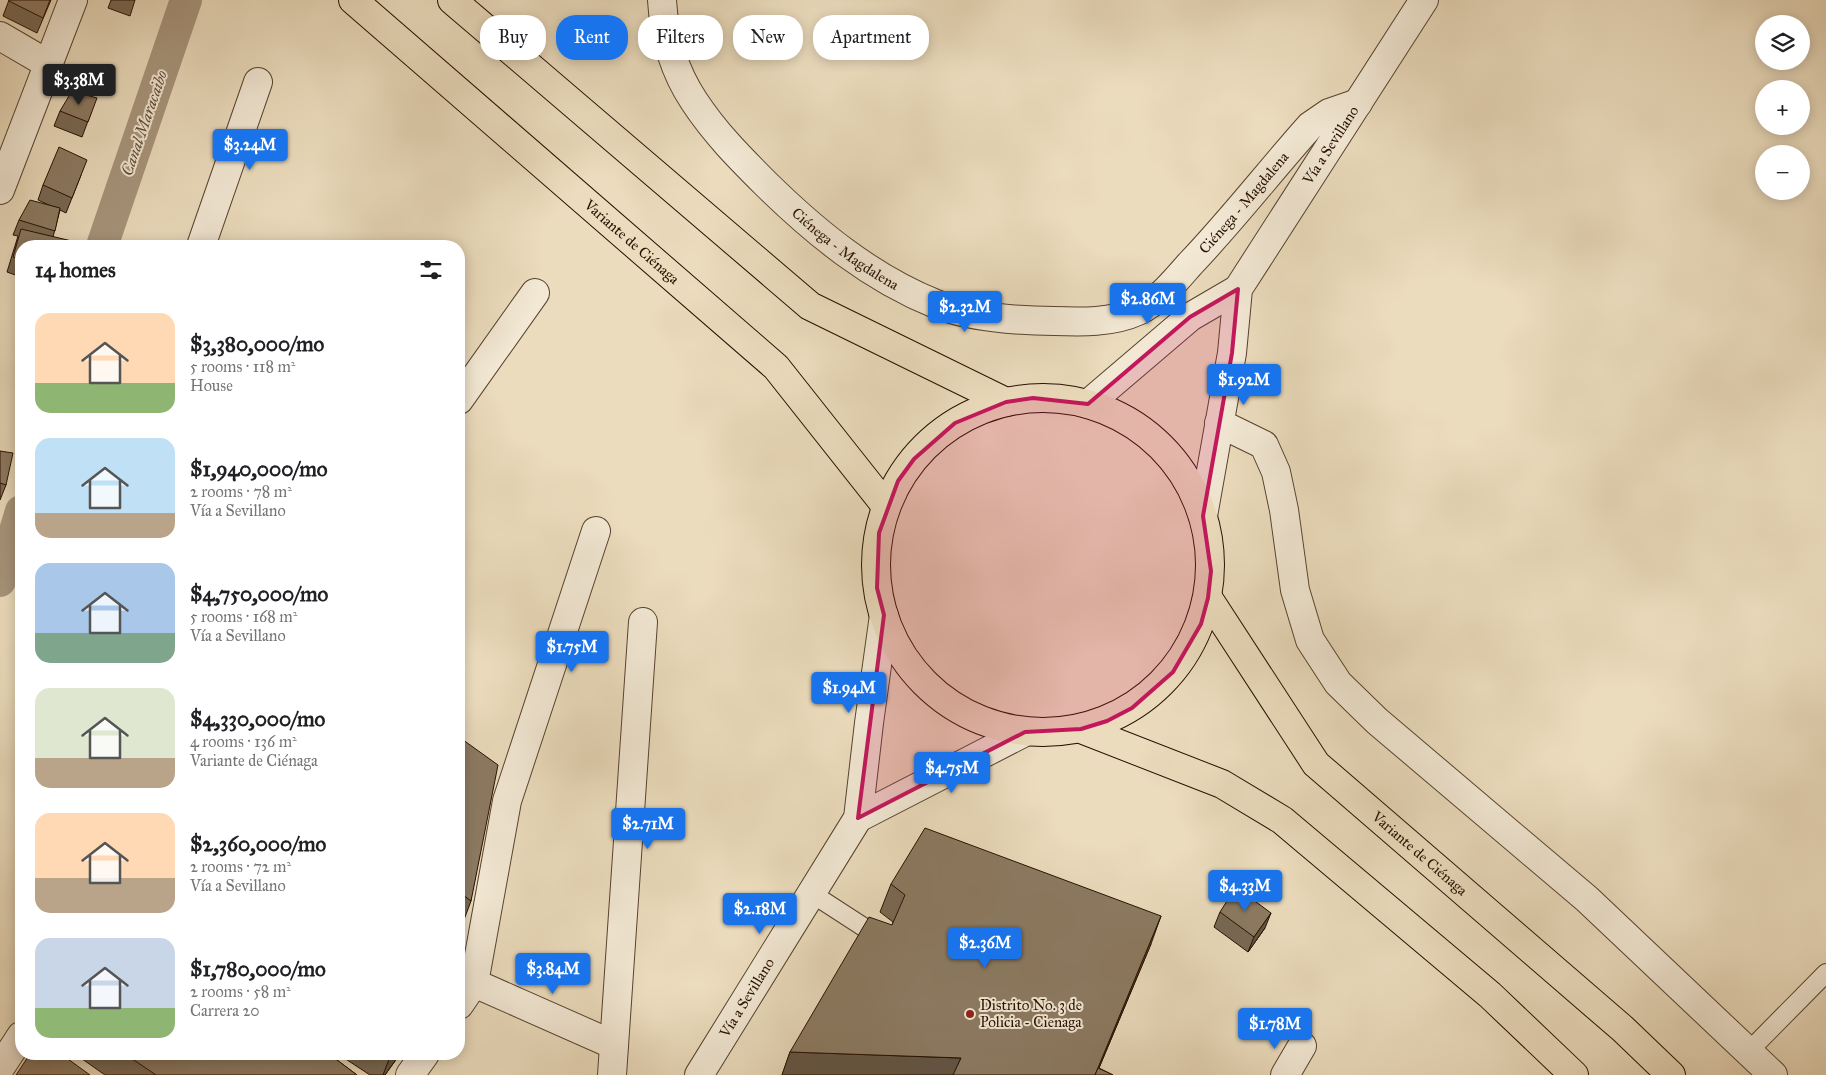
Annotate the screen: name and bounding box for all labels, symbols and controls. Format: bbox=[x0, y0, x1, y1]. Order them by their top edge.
chip: Buy bbox=[480, 15, 546, 60]
chip: Rent bbox=[556, 15, 628, 60]
chip: Filters bbox=[638, 15, 723, 60]
chip: New bbox=[733, 15, 803, 60]
chip: Apartment bbox=[813, 15, 929, 60]
map controls bbox=[1755, 15, 1810, 200]
button: layers bbox=[1755, 15, 1810, 70]
pin: $3.38M bbox=[38, 64, 120, 106]
water label: Canal Maracaibo bbox=[117, 68, 171, 178]
text: $3.38M bbox=[54, 70, 104, 89]
button: + bbox=[1755, 80, 1810, 135]
street label: Vía a Sevillano bbox=[1298, 102, 1363, 189]
pin: $3.24M bbox=[209, 128, 291, 171]
text: $3.24M bbox=[224, 135, 276, 154]
button: − bbox=[1755, 145, 1810, 200]
street label: Ciénega - Magdalena bbox=[1195, 148, 1293, 257]
street label: Variante de Ciénaga bbox=[580, 195, 683, 288]
street label: Ciénega - Magdalena bbox=[788, 204, 902, 294]
icon: filters bbox=[417, 256, 445, 284]
text: 14 homes bbox=[35, 257, 116, 283]
pin: $2.86M bbox=[1107, 282, 1189, 325]
text: $2.86M bbox=[1121, 289, 1175, 308]
pin: $2.32M bbox=[924, 290, 1006, 333]
text: $2.32M bbox=[939, 297, 991, 316]
text: $3,380,000/mo bbox=[190, 331, 324, 357]
icon: home bbox=[75, 333, 135, 393]
text: 5 rooms · 118 m² bbox=[190, 357, 295, 376]
pin: $1.92M bbox=[1203, 364, 1285, 406]
text: $1.92M bbox=[1218, 370, 1270, 389]
text: House bbox=[190, 376, 233, 395]
text: $1,940,000/mo bbox=[190, 456, 327, 482]
icon: home bbox=[75, 458, 135, 518]
text: 2 rooms · 78 m² bbox=[190, 482, 292, 501]
text: Vía a Sevillano bbox=[190, 501, 286, 520]
text: $4,750,000/mo bbox=[190, 581, 328, 607]
icon: home bbox=[75, 583, 135, 643]
text: 5 rooms · 168 m² bbox=[190, 607, 297, 626]
text: Vía a Sevillano bbox=[190, 626, 286, 645]
pin: $1.75M bbox=[531, 630, 613, 673]
text: $1.75M bbox=[547, 637, 597, 656]
pin: $1.94M bbox=[808, 672, 890, 714]
text: $1.94M bbox=[822, 678, 876, 697]
text: $4,330,000/mo bbox=[190, 706, 325, 732]
icon: home bbox=[75, 708, 135, 768]
text: 4 rooms · 136 m² bbox=[190, 732, 297, 751]
text: Variante de Ciénaga bbox=[190, 751, 318, 770]
pin: $4.75M bbox=[911, 752, 993, 794]
text: $4.75M bbox=[925, 758, 979, 777]
street label: Variante de Ciénaga bbox=[1368, 807, 1471, 900]
pin: $2.71M bbox=[607, 808, 689, 850]
text: $2.71M bbox=[622, 814, 674, 833]
text: $2,360,000/mo bbox=[190, 831, 326, 857]
icon: home bbox=[75, 833, 135, 893]
text: 2 rooms · 72 m² bbox=[190, 857, 291, 876]
pin: $4.33M bbox=[1204, 870, 1286, 912]
text: Vía a Sevillano bbox=[190, 876, 286, 895]
text: $4.33M bbox=[1219, 876, 1271, 895]
pin: $2.18M bbox=[719, 892, 801, 935]
text: $2.18M bbox=[734, 899, 786, 918]
pin: $2.36M bbox=[944, 926, 1026, 969]
text: $2.36M bbox=[959, 933, 1011, 952]
pin: $3.84M bbox=[512, 952, 594, 995]
street label: Vía a Sevillano bbox=[715, 954, 778, 1041]
text: $1,780,000/mo bbox=[190, 956, 326, 982]
icon: home bbox=[75, 958, 135, 1018]
text: $3.84M bbox=[526, 959, 580, 978]
text: 2 rooms · 58 m² bbox=[190, 982, 291, 1001]
place label: Distrito No. 3 de Policia - Cienaga bbox=[980, 996, 1082, 1031]
text: Carrera 20 bbox=[190, 1001, 260, 1020]
marker: Distrito No. 3 de Policia - Cienaga bbox=[964, 1008, 976, 1020]
pin: $1.78M bbox=[1234, 1008, 1316, 1050]
text: $1.78M bbox=[1249, 1014, 1301, 1033]

